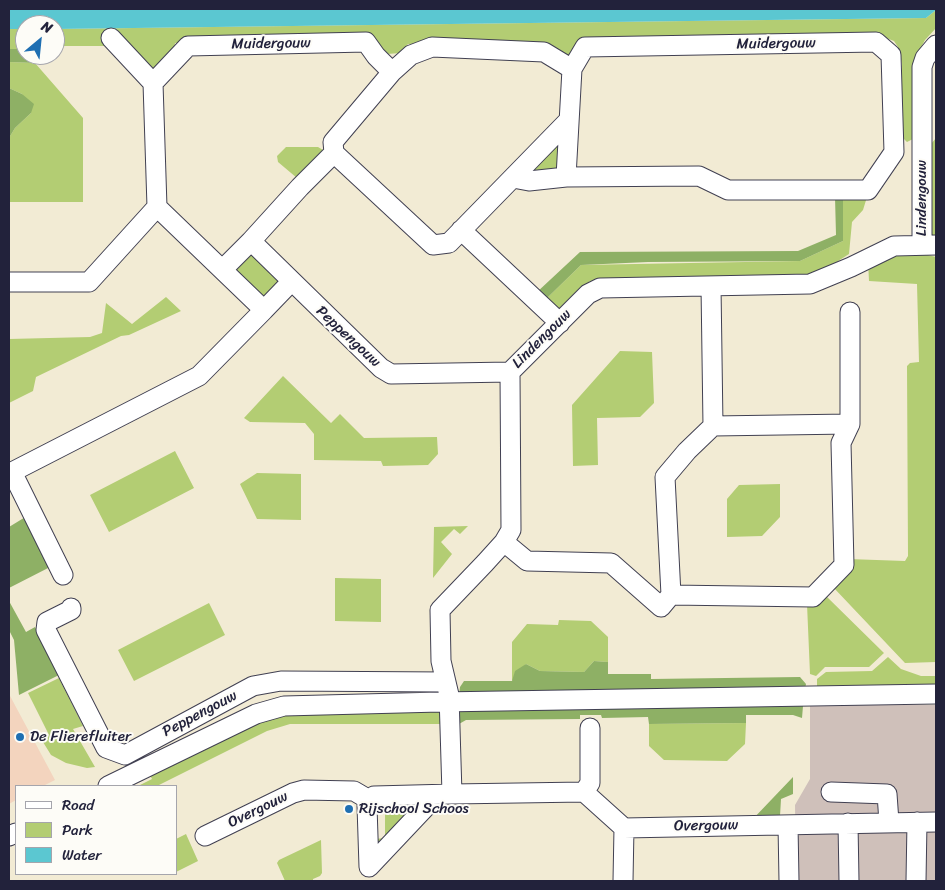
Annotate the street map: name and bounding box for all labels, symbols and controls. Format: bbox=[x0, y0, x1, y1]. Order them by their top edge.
text: N bbox=[37, 14, 57, 41]
north arrow bbox=[15, 15, 65, 65]
street label: Muidergouw bbox=[231, 34, 311, 54]
street label: Muidergouw bbox=[736, 34, 816, 54]
street label: Lindengouw bbox=[913, 160, 931, 236]
street label: Peppengouw bbox=[312, 302, 384, 372]
street label: Lindengouw bbox=[509, 306, 575, 372]
street label: Peppengouw bbox=[160, 687, 240, 741]
place label: De Flierefluiter bbox=[30, 728, 131, 746]
marker: De Flierefluiter bbox=[14, 731, 26, 743]
legend bbox=[15, 785, 178, 875]
street label: Overgouw bbox=[225, 788, 291, 832]
text: Road bbox=[62, 792, 94, 818]
place label: Rijschool Schoos bbox=[359, 800, 469, 818]
marker: Rijschool Schoos bbox=[343, 803, 355, 815]
street label: Overgouw bbox=[674, 816, 738, 836]
text: Park bbox=[62, 817, 93, 843]
text: Water bbox=[62, 842, 102, 868]

